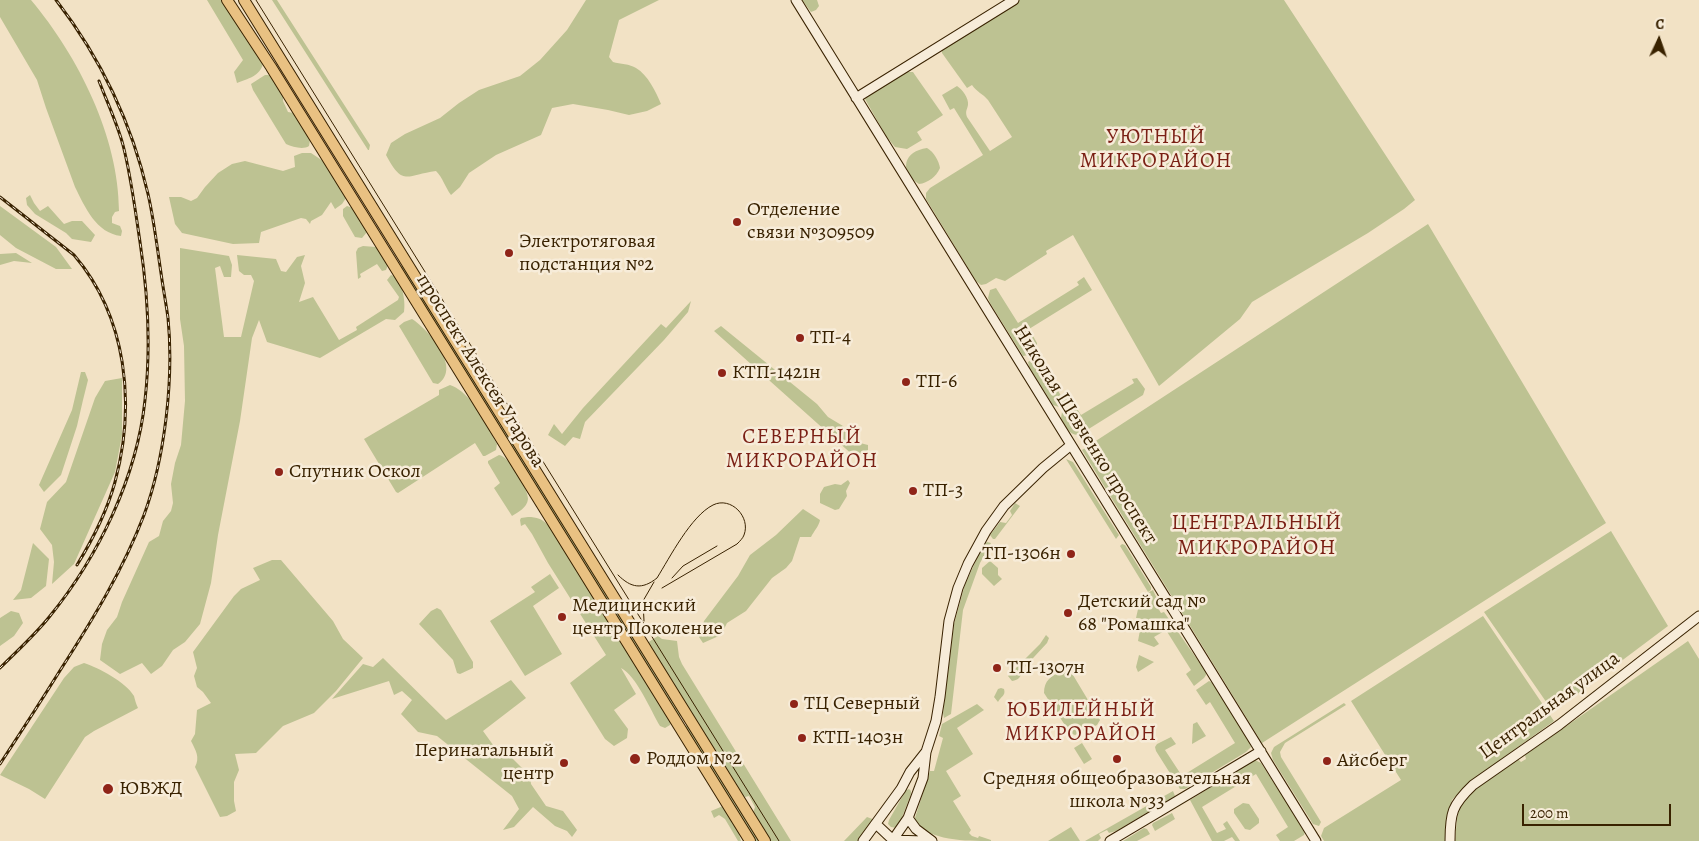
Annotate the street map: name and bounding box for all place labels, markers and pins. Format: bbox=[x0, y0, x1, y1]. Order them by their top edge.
place label: Отделение связи №309509 bbox=[747, 198, 875, 245]
marker: Отделение связи №309509 bbox=[731, 216, 743, 228]
place label: Электротяговая подстанция №2 bbox=[519, 230, 656, 277]
marker: Электротяговая подстанция №2 bbox=[503, 247, 515, 259]
place label: ТП-4 bbox=[810, 326, 851, 350]
marker: ТП-4 bbox=[794, 332, 806, 344]
place label: КТП-1421н bbox=[732, 361, 821, 385]
marker: КТП-1421н bbox=[716, 367, 728, 379]
place label: ТП-6 bbox=[916, 370, 957, 394]
marker: ТП-6 bbox=[900, 376, 912, 388]
place label: Спутник Оскол bbox=[289, 460, 421, 484]
marker: Спутник Оскол bbox=[273, 466, 285, 478]
place label: ТП-3 bbox=[923, 479, 963, 503]
marker: ТП-3 bbox=[907, 485, 919, 497]
place label: ТП-1306н bbox=[982, 542, 1061, 566]
marker: ТП-1306н bbox=[1065, 548, 1077, 560]
place label: Детский сад № 68 "Ромашка" bbox=[1078, 590, 1206, 637]
place label: Медицинский центр Поколение bbox=[572, 594, 723, 641]
marker: Детский сад № 68 "Ромашка" bbox=[1062, 607, 1074, 619]
marker: Медицинский центр Поколение bbox=[556, 611, 568, 623]
place label: ТП-1307н bbox=[1007, 656, 1085, 680]
marker: ТП-1307н bbox=[991, 662, 1003, 674]
place label: ТЦ Северный bbox=[804, 692, 920, 716]
marker: ТЦ Северный bbox=[788, 698, 800, 710]
place label: КТП-1403н bbox=[812, 726, 903, 750]
marker: КТП-1403н bbox=[796, 732, 808, 744]
place label: Перинатальный центр bbox=[415, 739, 554, 786]
place label: Роддом №2 bbox=[646, 747, 742, 771]
place label: Айсберг bbox=[1337, 749, 1407, 773]
marker: Роддом №2 bbox=[628, 752, 642, 766]
marker: Средняя общеобразовательная школа №33 bbox=[1111, 753, 1123, 765]
marker: Айсберг bbox=[1321, 755, 1333, 767]
marker: Перинатальный центр bbox=[558, 757, 570, 769]
place label: Средняя общеобразовательная школа №33 bbox=[983, 767, 1251, 814]
place label: ЮВЖД bbox=[119, 777, 183, 801]
marker: ЮВЖД bbox=[101, 782, 115, 796]

